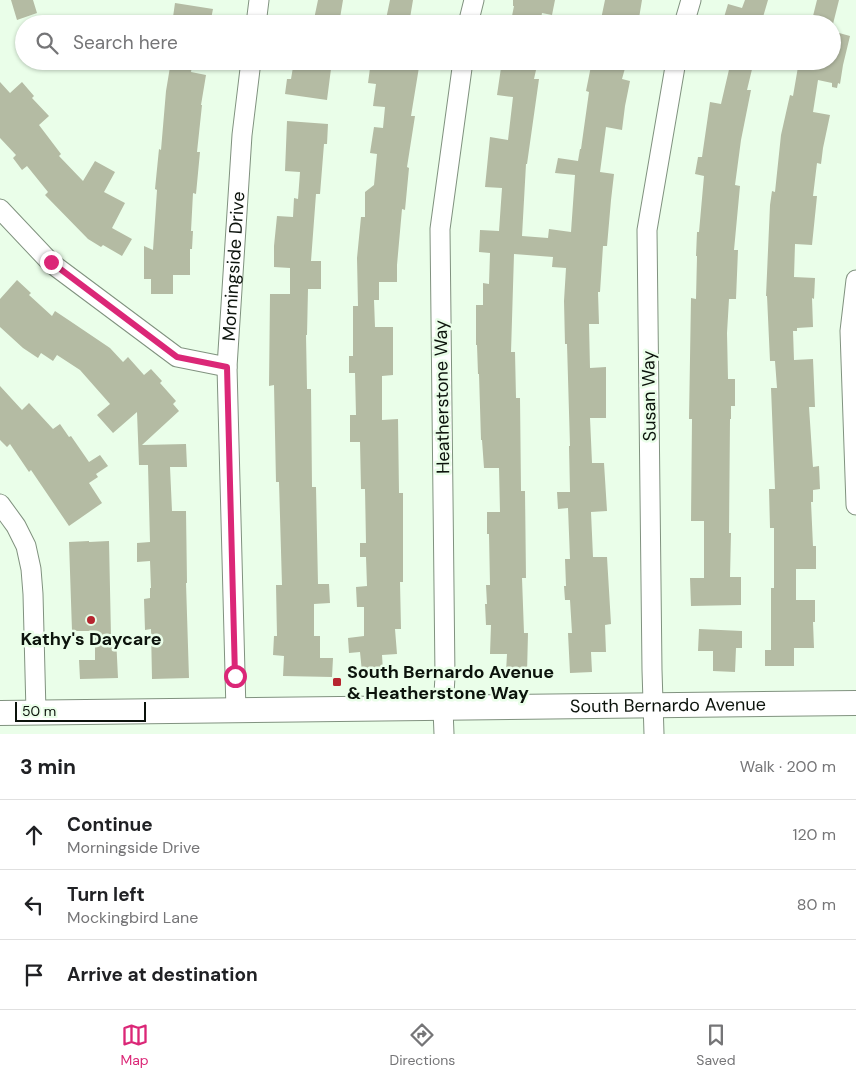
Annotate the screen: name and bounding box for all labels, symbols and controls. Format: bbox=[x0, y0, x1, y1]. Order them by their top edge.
search box bbox=[15, 15, 841, 70]
icon: search bbox=[33, 29, 61, 57]
text: Search here bbox=[73, 30, 178, 55]
street label: Morningside Drive bbox=[217, 191, 250, 342]
route end bbox=[40, 251, 63, 274]
street label: Heatherstone Way bbox=[429, 320, 455, 474]
street label: Susan Way bbox=[636, 350, 662, 442]
marker: Kathy's Daycare bbox=[85, 614, 97, 626]
place label: Kathy's Daycare bbox=[21, 627, 162, 651]
place label: South Bernardo Avenue & Heatherstone Way bbox=[347, 660, 554, 705]
route start bbox=[224, 665, 247, 688]
marker: South Bernardo Avenue & Heatherstone Way bbox=[331, 676, 343, 688]
street label: South Bernardo Avenue bbox=[570, 692, 766, 718]
scale bar bbox=[15, 699, 146, 722]
text: 50 m bbox=[22, 702, 56, 720]
text: 3 min bbox=[20, 753, 76, 781]
text: Walk · 200 m bbox=[740, 756, 836, 777]
text: Continue bbox=[67, 812, 153, 837]
icon: ahead bbox=[20, 821, 48, 849]
text: 120 m bbox=[792, 824, 836, 845]
text: Morningside Drive bbox=[67, 837, 200, 858]
text: Turn left bbox=[67, 882, 145, 907]
icon: left bbox=[20, 891, 48, 919]
text: 80 m bbox=[797, 894, 836, 915]
text: Mockingbird Lane bbox=[67, 907, 198, 928]
icon: arrive bbox=[20, 961, 48, 989]
text: Arrive at destination bbox=[67, 962, 258, 987]
tab: Map bbox=[120, 1021, 149, 1069]
tab: Directions bbox=[390, 1021, 455, 1069]
tab: Saved bbox=[696, 1021, 736, 1069]

